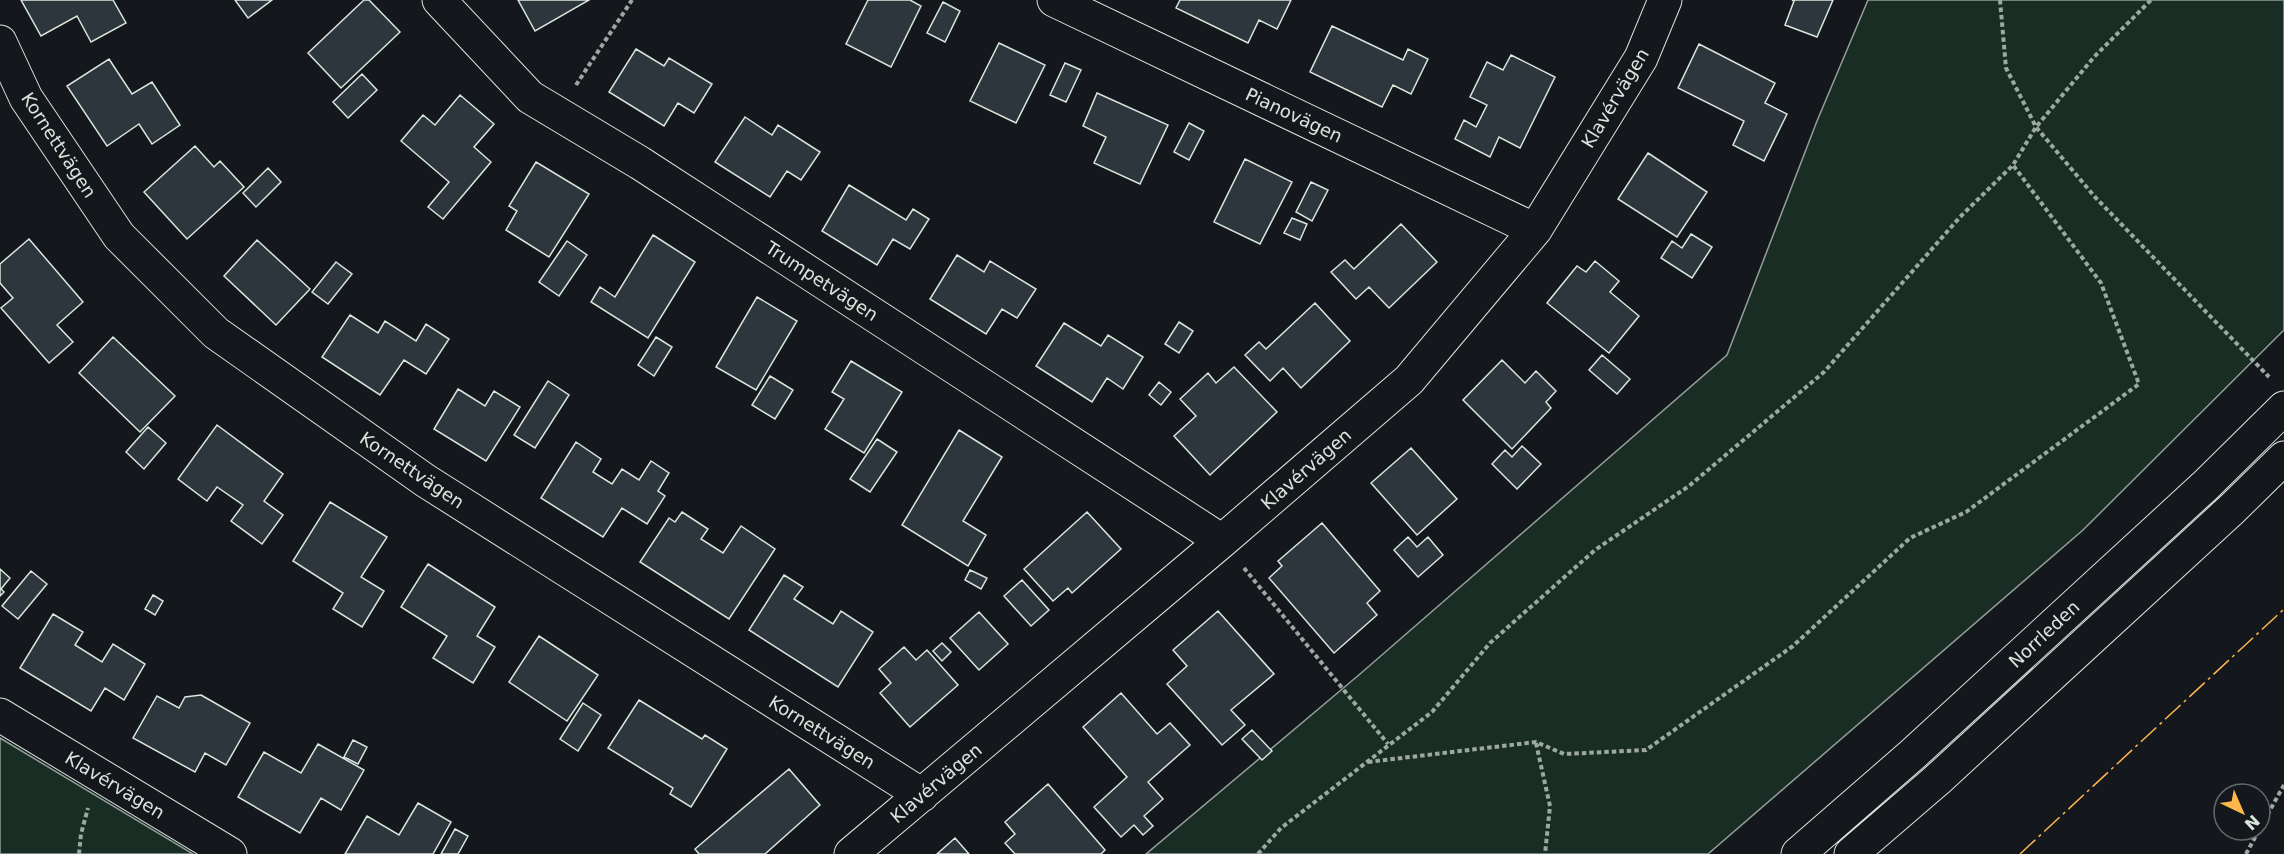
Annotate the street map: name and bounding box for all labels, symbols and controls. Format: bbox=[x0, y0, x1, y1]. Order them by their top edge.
street label: Klavérvägen bbox=[1577, 44, 1653, 152]
street label: Pianovägen bbox=[1242, 83, 1346, 147]
street label: Kornettvägen bbox=[17, 88, 101, 202]
street label: Trumpetvägen bbox=[761, 236, 882, 325]
street label: Klavérvägen bbox=[1257, 424, 1355, 514]
street label: Kornettvägen bbox=[356, 427, 468, 513]
street label: Norrleden bbox=[2004, 596, 2084, 672]
street label: Kornettvägen bbox=[765, 691, 879, 773]
street label: Klavérvägen bbox=[886, 739, 986, 827]
street label: Klavérvägen bbox=[61, 747, 169, 823]
north arrow bbox=[2212, 782, 2272, 842]
text: N bbox=[2241, 811, 2263, 834]

